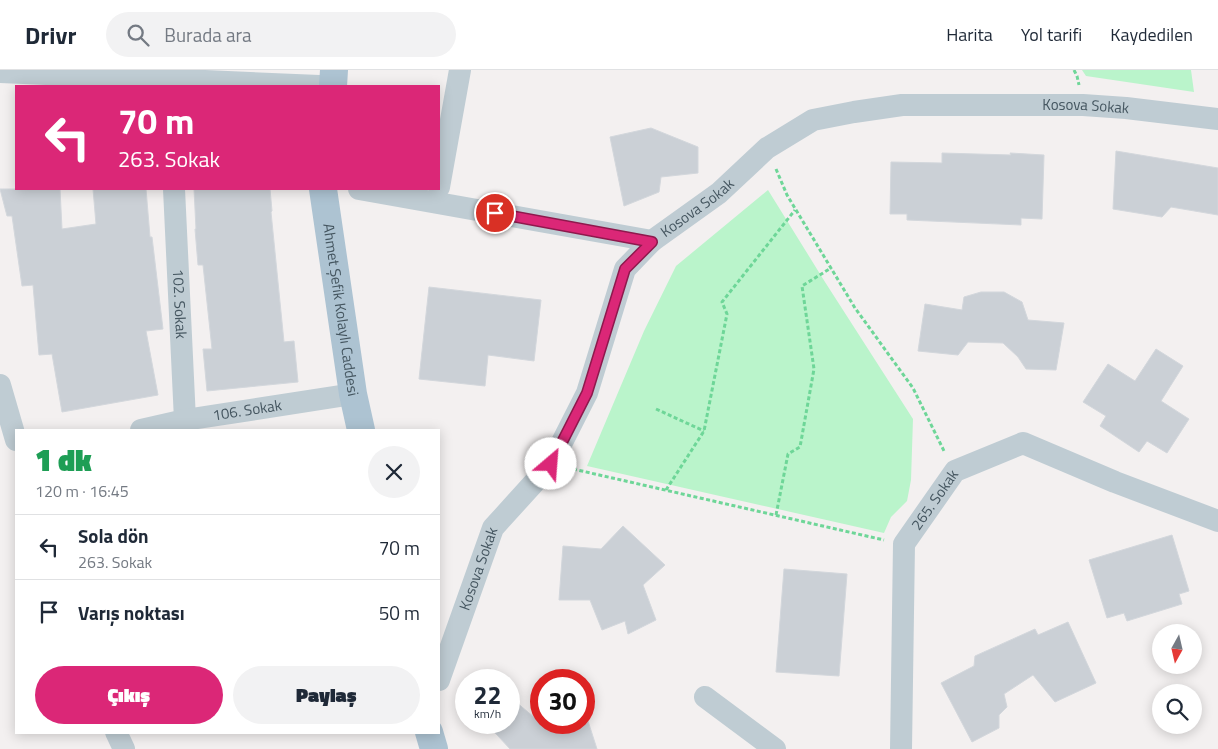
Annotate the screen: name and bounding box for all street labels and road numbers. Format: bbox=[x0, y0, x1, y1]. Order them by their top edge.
street label: Kosova Sokak bbox=[1042, 93, 1130, 119]
street label: Kosova Sokak bbox=[655, 173, 739, 243]
street label: Ahmet Şefik Kolaylı Caddesi bbox=[317, 222, 365, 398]
street label: 102. Sokak bbox=[167, 268, 193, 339]
street label: 106. Sokak bbox=[211, 393, 283, 427]
street label: 265. Sokak bbox=[905, 464, 964, 535]
street label: Kosova Sokak bbox=[453, 524, 503, 613]

